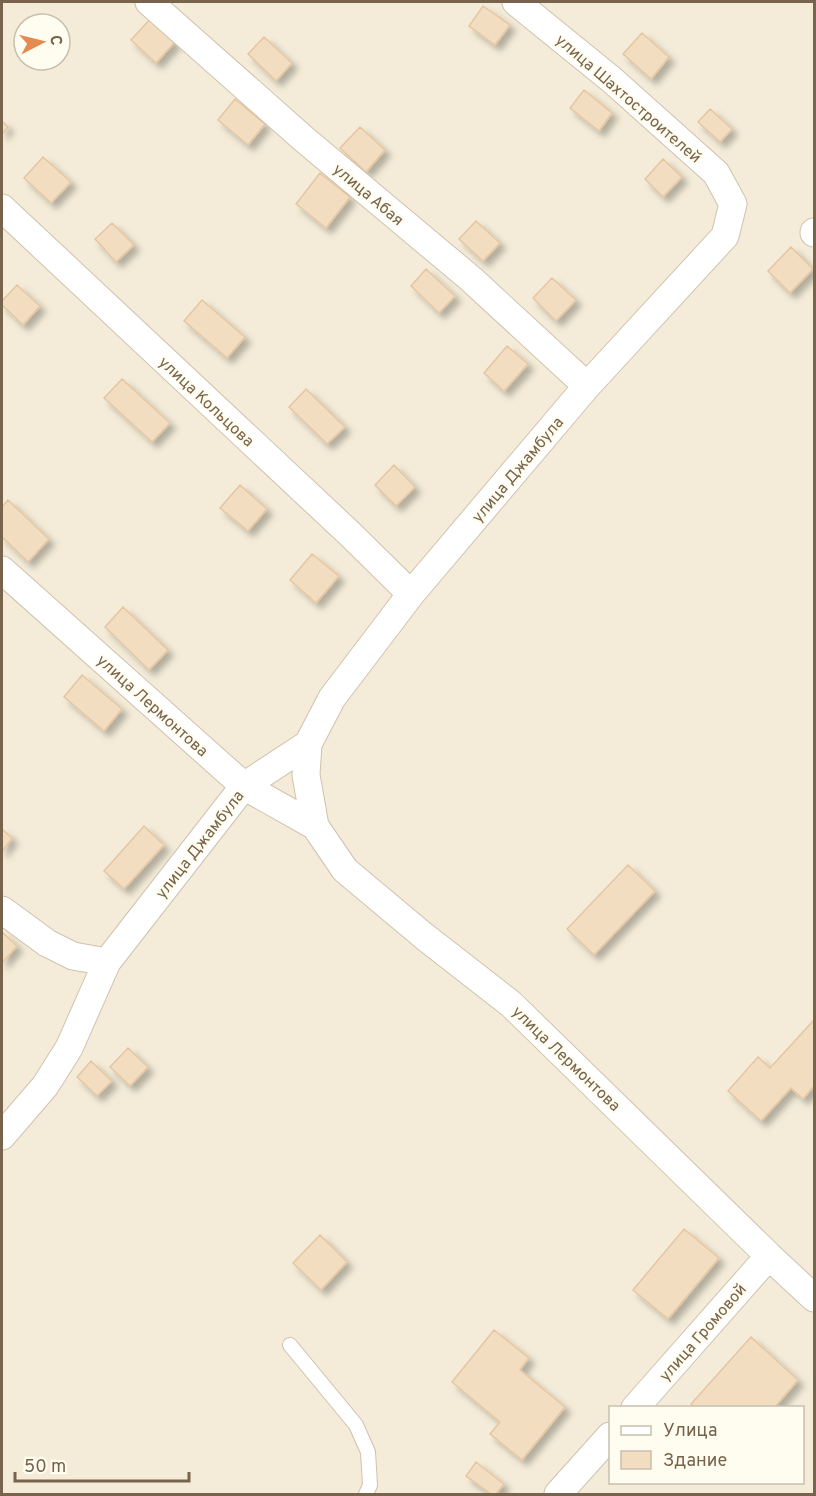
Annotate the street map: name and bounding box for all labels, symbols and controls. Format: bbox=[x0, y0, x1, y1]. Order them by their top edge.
north arrow bbox=[12, 12, 72, 72]
street label: улица Шахтостроителей bbox=[551, 31, 705, 168]
text: С bbox=[44, 34, 65, 47]
street label: улица Абая bbox=[328, 160, 407, 231]
street label: улица Кольцова bbox=[154, 353, 258, 452]
street label: улица Джамбула bbox=[468, 413, 569, 527]
street label: улица Лермонтова bbox=[92, 651, 212, 762]
street label: улица Джамбула bbox=[152, 787, 249, 903]
street label: улица Лермонтова bbox=[507, 1002, 624, 1116]
street label: улица Громовой bbox=[656, 1280, 751, 1386]
legend bbox=[609, 1406, 804, 1484]
text: Улица bbox=[663, 1420, 717, 1443]
scale bar bbox=[15, 1445, 189, 1483]
text: Здание bbox=[663, 1450, 727, 1473]
text: 50 m bbox=[24, 1456, 66, 1479]

